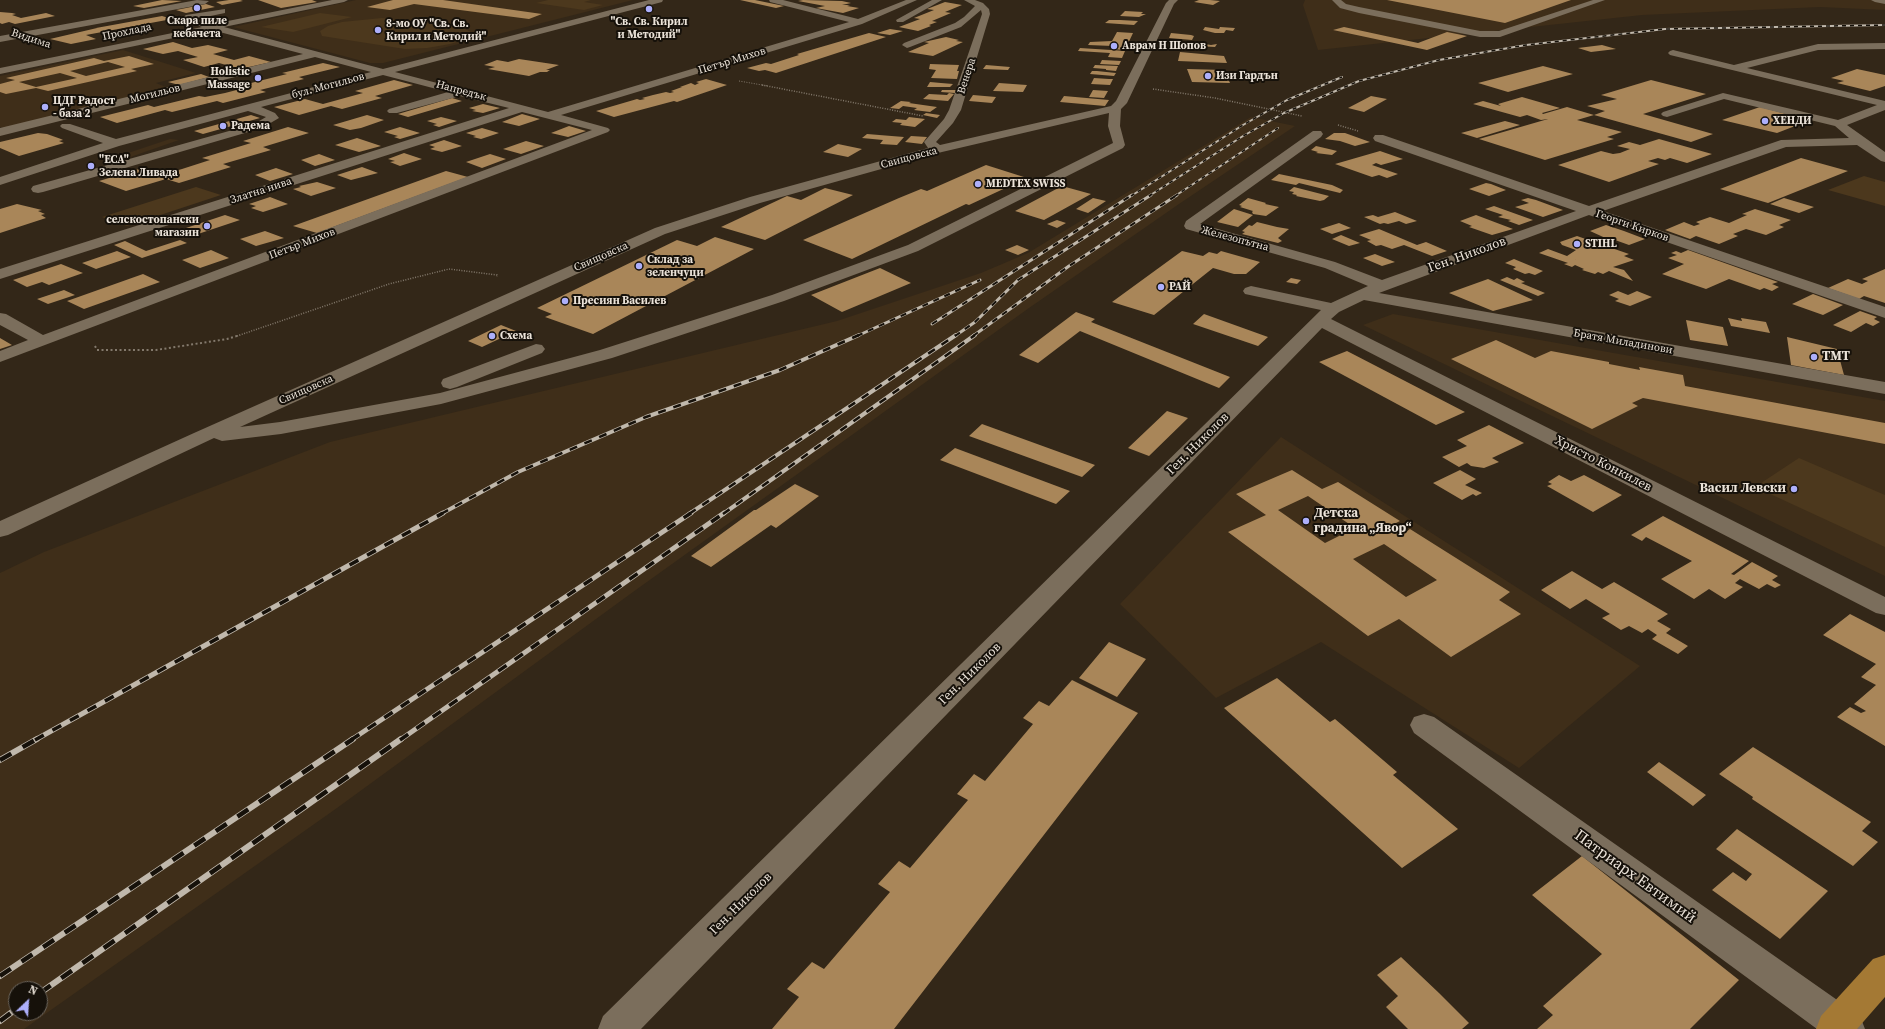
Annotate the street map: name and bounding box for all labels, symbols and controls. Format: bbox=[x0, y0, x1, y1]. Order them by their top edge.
marker: Скара пиле кебачета bbox=[192, 3, 202, 13]
marker: "Св. Св. Кирил и Методий" bbox=[644, 4, 654, 14]
place label: Скара пиле кебачета bbox=[167, 14, 227, 40]
place label: "Св. Св. Кирил и Методий" bbox=[610, 15, 688, 41]
place label: 8-мо ОУ "Св. Св. Кирил и Методий" bbox=[386, 17, 486, 43]
street label: Прохлада bbox=[101, 20, 153, 44]
marker: 8-мо ОУ "Св. Св. Кирил и Методий" bbox=[373, 25, 383, 35]
street label: Видима bbox=[9, 26, 53, 52]
place label: Аврам Н Шопов bbox=[1122, 39, 1206, 53]
marker: Аврам Н Шопов bbox=[1109, 41, 1119, 51]
street label: Петър Михов bbox=[697, 45, 767, 77]
street label: Венера bbox=[955, 56, 979, 96]
place label: Holistic Massage bbox=[207, 65, 250, 91]
place label: Изи Гардън bbox=[1216, 69, 1278, 83]
street label: бул. Могильов bbox=[290, 70, 366, 102]
marker: Изи Гардън bbox=[1203, 71, 1213, 81]
marker: Holistic Massage bbox=[253, 73, 263, 83]
street label: Напредък bbox=[434, 78, 488, 104]
street label: Могильов bbox=[129, 81, 181, 107]
place label: ЦДГ Радост - база 2 bbox=[53, 94, 115, 120]
marker: ЦДГ Радост - база 2 bbox=[40, 102, 50, 112]
place label: ХЕНДИ bbox=[1773, 114, 1812, 128]
marker: ХЕНДИ bbox=[1760, 116, 1770, 126]
place label: Радема bbox=[231, 119, 270, 133]
marker: Радема bbox=[218, 121, 228, 131]
street label: Свищовска bbox=[879, 144, 939, 172]
place label: ''ЕСА'' Зелена Ливада bbox=[99, 153, 178, 179]
marker: ''ЕСА'' Зелена Ливада bbox=[86, 161, 96, 171]
street label: Златна нива bbox=[229, 175, 293, 207]
place label: MEDTEX SWISS bbox=[986, 177, 1066, 191]
marker: MEDTEX SWISS bbox=[973, 179, 983, 189]
street label: Георги Кирков bbox=[1594, 207, 1670, 245]
place label: селскостопански магазин bbox=[106, 213, 199, 239]
marker: селскостопански магазин bbox=[202, 221, 212, 231]
street label: Железопътна bbox=[1200, 224, 1270, 254]
street label: Петър Михов bbox=[267, 225, 337, 263]
street label: Ген. Николов bbox=[1426, 234, 1508, 276]
place label: STIHL bbox=[1585, 237, 1617, 251]
street label: Свищовска bbox=[572, 239, 630, 275]
marker: STIHL bbox=[1572, 239, 1582, 249]
place label: Склад за зеленчуци bbox=[647, 253, 704, 279]
marker: Склад за зеленчуци bbox=[634, 261, 644, 271]
place label: РАЙ bbox=[1169, 280, 1191, 294]
marker: РАЙ bbox=[1156, 282, 1166, 292]
place label: Пресиян Василев bbox=[573, 294, 666, 308]
marker: Пресиян Василев bbox=[560, 296, 570, 306]
street label: Братя Миладинови bbox=[1572, 327, 1674, 357]
place label: Схема bbox=[500, 329, 532, 343]
marker: Схема bbox=[487, 331, 497, 341]
place label: TMT bbox=[1822, 349, 1850, 365]
marker: TMT bbox=[1809, 352, 1819, 362]
street label: Свищовска bbox=[277, 372, 335, 408]
street label: Ген. Николов bbox=[1164, 410, 1232, 478]
street label: Христо Конкилев bbox=[1552, 433, 1654, 495]
place label: Васил Левски bbox=[1699, 481, 1786, 497]
marker: Васил Левски bbox=[1789, 484, 1799, 494]
place label: Детска градина „Явор“ bbox=[1314, 506, 1411, 537]
marker: Детска градина „Явор“ bbox=[1301, 516, 1311, 526]
street label: Ген. Николов bbox=[936, 640, 1004, 708]
street label: Патриарх Евтимий bbox=[1570, 826, 1700, 928]
street label: Ген. Николов bbox=[707, 870, 775, 938]
north arrow bbox=[8, 981, 48, 1021]
text: N bbox=[26, 982, 40, 999]

